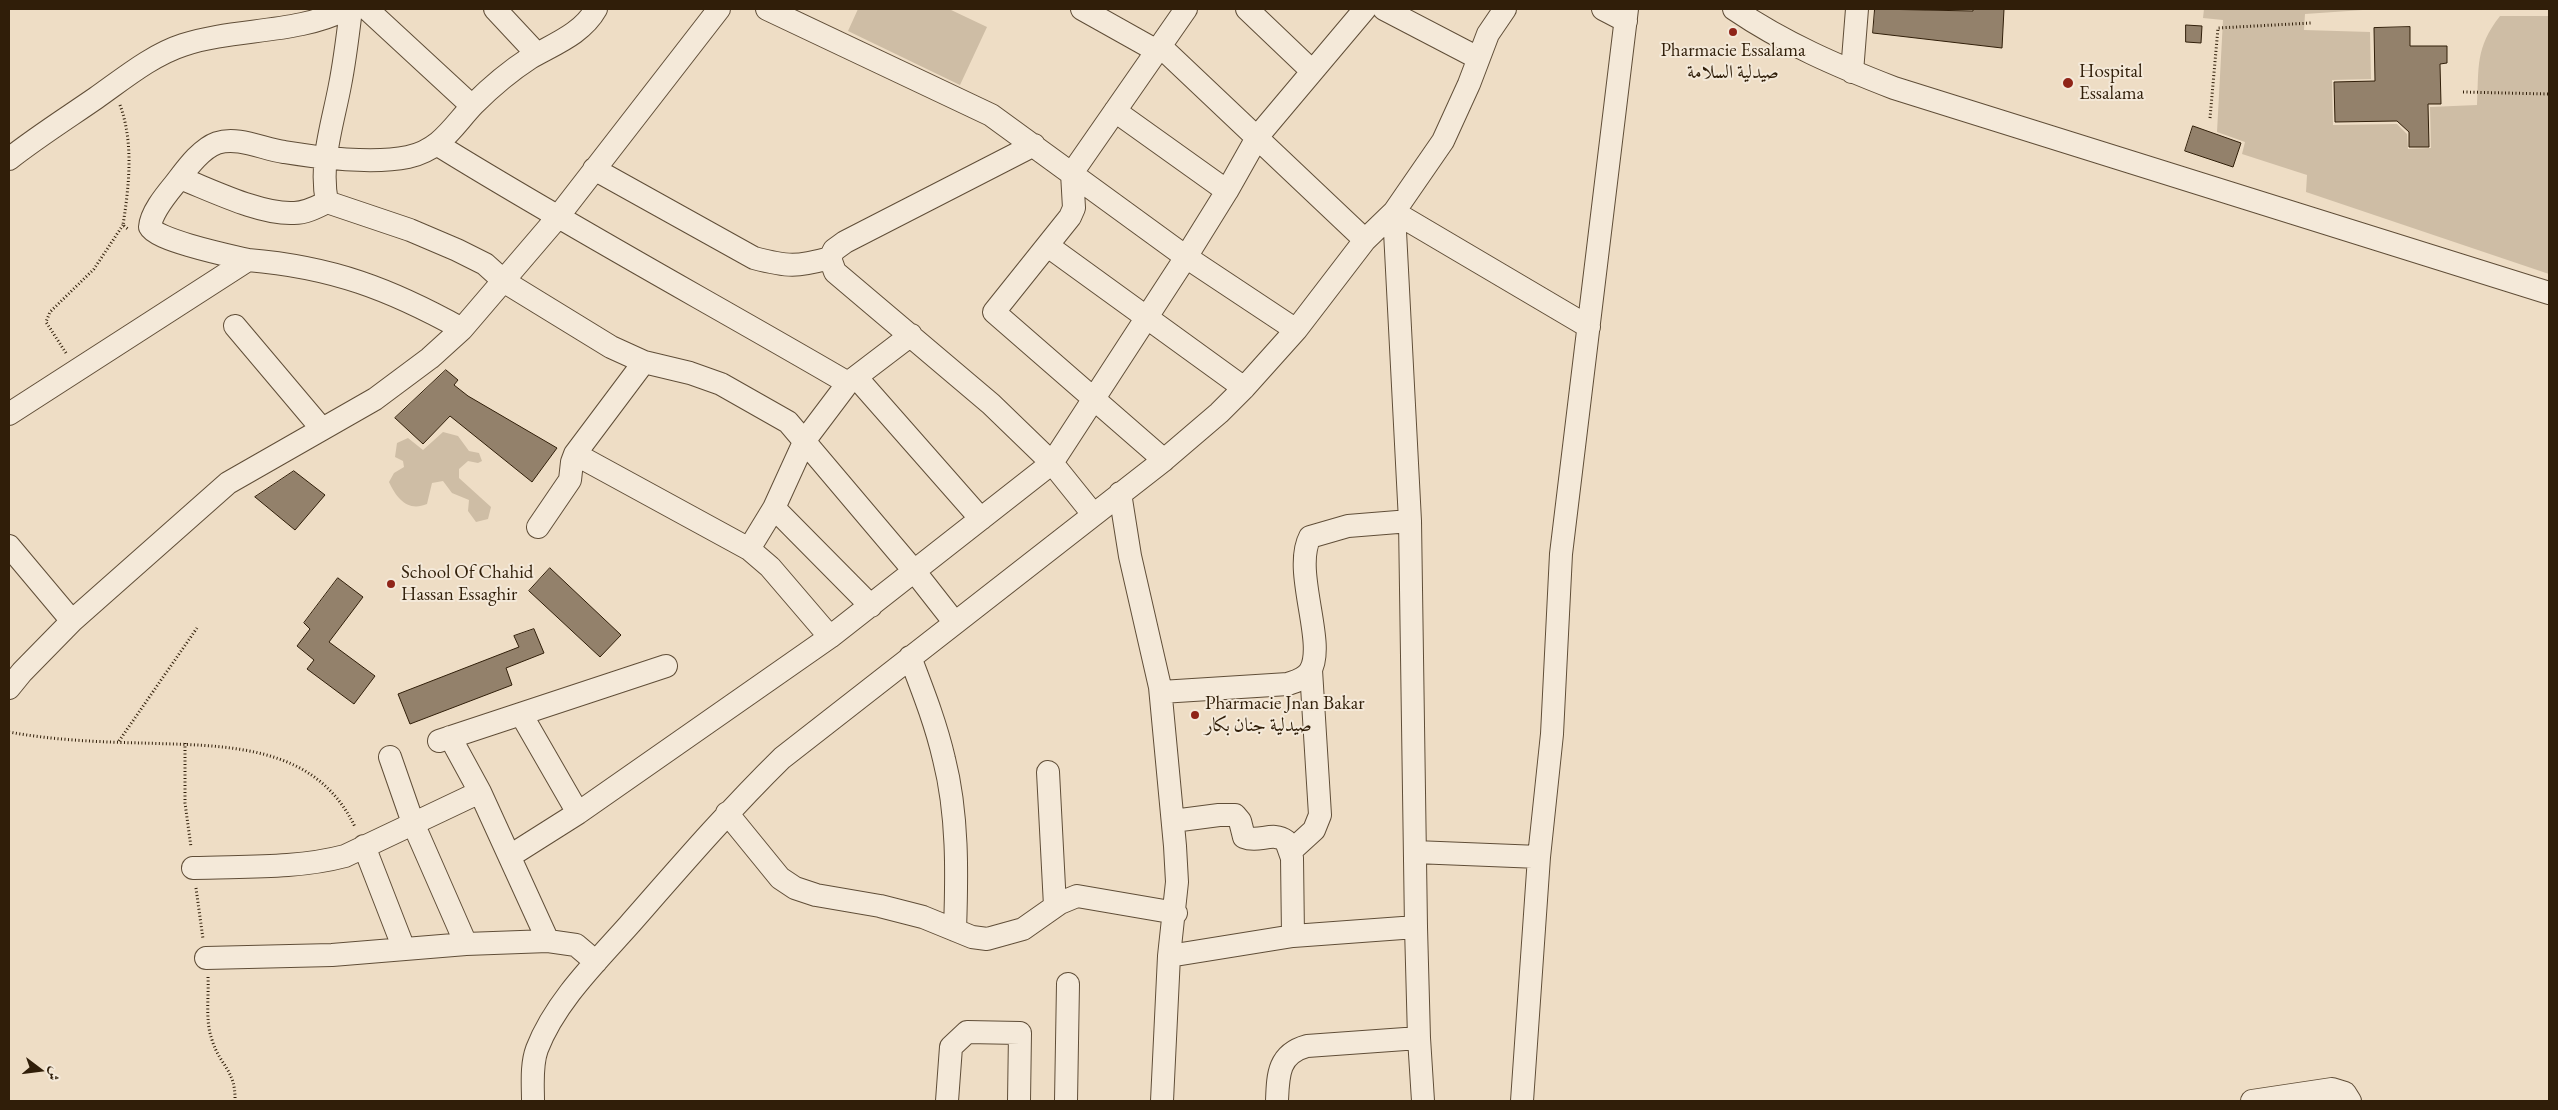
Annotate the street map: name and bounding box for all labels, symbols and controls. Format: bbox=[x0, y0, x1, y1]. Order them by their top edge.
marker: Pharmacie Essalama صيدلية السلامة bbox=[1727, 26, 1739, 38]
place label: Pharmacie Essalama صيدلية السلامة bbox=[1660, 40, 1806, 84]
place label: Hospital Essalama bbox=[2079, 61, 2144, 105]
marker: Hospital Essalama bbox=[2061, 76, 2075, 90]
place label: School Of Chahid Hassan Essaghir bbox=[401, 562, 533, 606]
marker: School Of Chahid Hassan Essaghir bbox=[385, 578, 397, 590]
place label: Pharmacie Jnan Bakar صيدلية جنان بكار bbox=[1205, 693, 1365, 737]
marker: Pharmacie Jnan Bakar صيدلية جنان بكار bbox=[1189, 709, 1201, 721]
north arrow bbox=[15, 1045, 65, 1095]
text: ش bbox=[44, 1065, 65, 1083]

